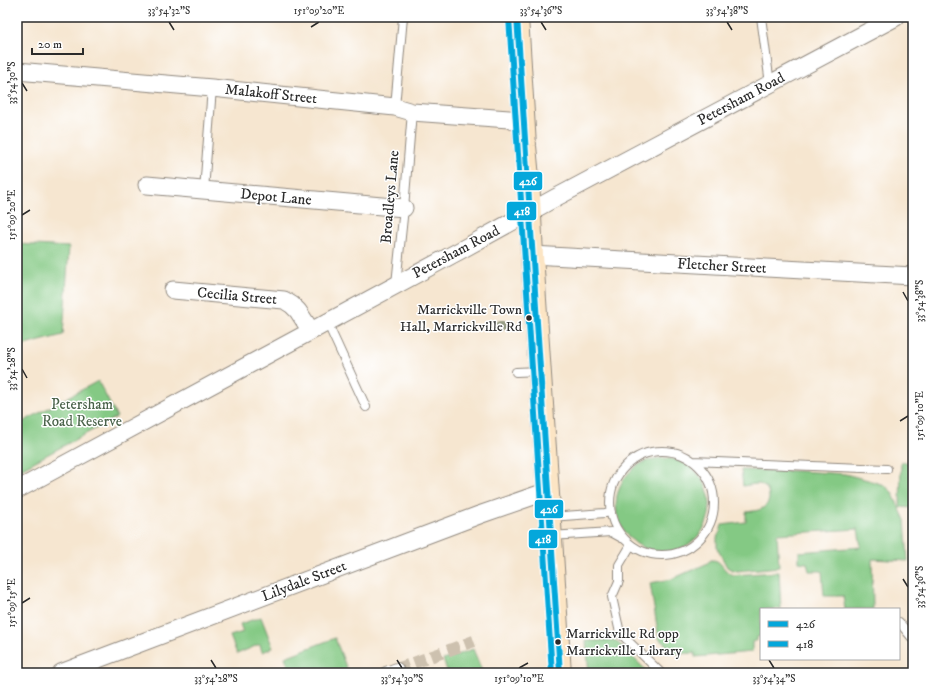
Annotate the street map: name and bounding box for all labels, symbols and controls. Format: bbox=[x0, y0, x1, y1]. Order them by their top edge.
text: 33°54'32"S bbox=[148, 5, 190, 17]
text: 151°09'20"E bbox=[294, 5, 344, 17]
text: 33°54'36"S bbox=[520, 5, 562, 17]
text: 33°54'38"S bbox=[706, 5, 748, 17]
scale bar bbox=[32, 30, 83, 56]
text: 20 m bbox=[38, 37, 62, 52]
text: 33°54'30"S bbox=[6, 62, 18, 104]
street label: Petersham Road bbox=[694, 68, 788, 130]
street label: Malakoff Street bbox=[224, 80, 318, 108]
street label: Broadleys Lane bbox=[376, 150, 404, 244]
line badge: 426 bbox=[513, 171, 543, 191]
text: 426 bbox=[518, 175, 538, 189]
street label: Depot Lane bbox=[240, 184, 312, 210]
text: 151°09'20"E bbox=[6, 190, 18, 240]
line badge: 418 bbox=[506, 201, 537, 221]
text: 418 bbox=[513, 205, 530, 219]
street label: Petersham Road bbox=[409, 221, 503, 283]
street label: Fletcher Street bbox=[677, 254, 767, 278]
text: 33°54'38"S bbox=[914, 280, 926, 322]
street label: Cecilia Street bbox=[196, 283, 278, 309]
place label: Marrickville Town Hall, Marrickville Rd bbox=[400, 301, 523, 336]
marker: Marrickville Town Hall, Marrickville Rd bbox=[524, 313, 534, 323]
text: 33°54'28"S bbox=[6, 347, 18, 391]
text: 151°09'10"E bbox=[914, 391, 926, 441]
park label: Petersham Road Reserve bbox=[42, 395, 122, 431]
line badge: 426 bbox=[534, 499, 564, 519]
text: 426 bbox=[539, 503, 559, 517]
line badge: 418 bbox=[528, 529, 558, 549]
text: 418 bbox=[534, 533, 551, 547]
street label: Lilydale Street bbox=[259, 556, 349, 606]
text: 33°54'36"S bbox=[914, 566, 926, 608]
text: 151°09'15"E bbox=[6, 578, 18, 628]
legend bbox=[760, 608, 900, 660]
text: 426 bbox=[796, 617, 816, 632]
place label: Marrickville Rd opp Marrickville Library bbox=[566, 625, 682, 660]
marker: Marrickville Rd opp Marrickville Library bbox=[553, 637, 563, 647]
text: 418 bbox=[796, 637, 813, 652]
text: 33°54'28"S bbox=[194, 673, 238, 685]
text: 33°54'30"S bbox=[381, 673, 423, 685]
text: 151°09'10"E bbox=[494, 673, 544, 685]
text: 33°54'34"S bbox=[752, 673, 796, 685]

